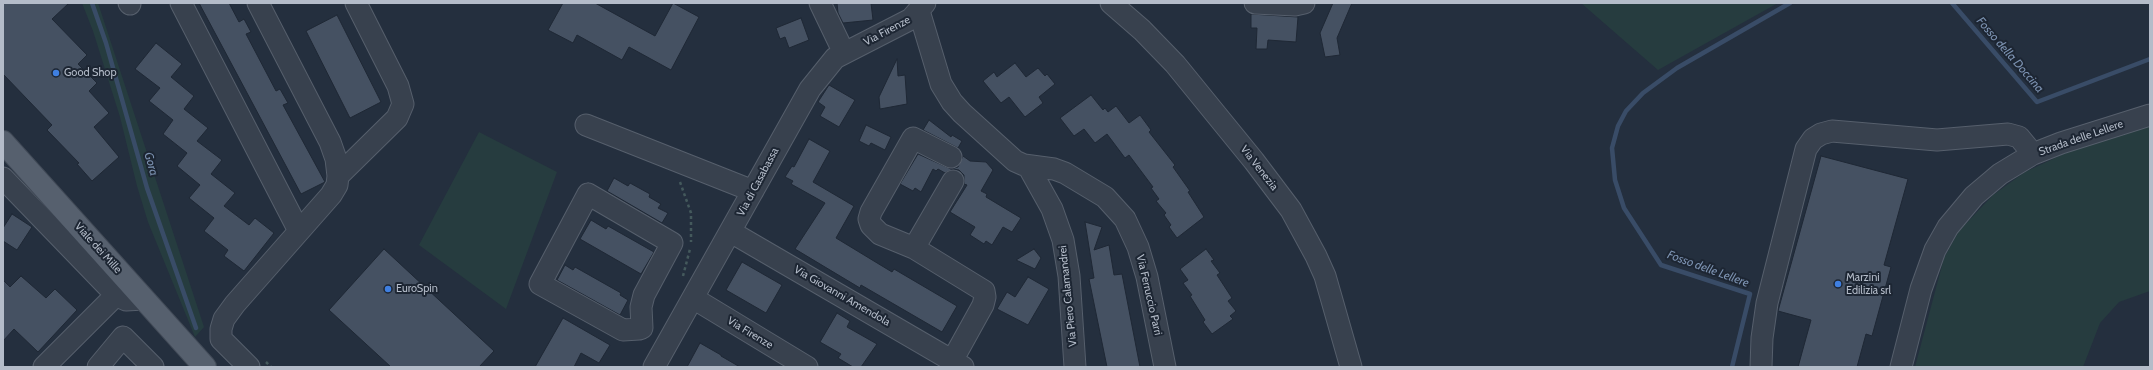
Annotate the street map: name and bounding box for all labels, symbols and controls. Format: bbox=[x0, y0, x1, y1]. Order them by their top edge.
street label: Via Firenze bbox=[861, 13, 913, 49]
water label: Fosso della Doccina bbox=[1973, 14, 2047, 96]
place label: Good Shop bbox=[64, 66, 117, 80]
marker: Good Shop bbox=[51, 68, 61, 78]
street label: Strada delle Lellere bbox=[2037, 117, 2125, 159]
street label: Via Venezia bbox=[1237, 143, 1281, 193]
street label: Via di Casabassa bbox=[734, 145, 782, 219]
water label: Gora bbox=[141, 151, 161, 177]
street label: Viale dei Mille bbox=[72, 220, 124, 276]
street label: Via Piero Calamandrei bbox=[1056, 245, 1080, 347]
water label: Fosso delle Lellere bbox=[1665, 248, 1751, 290]
street label: Via Ferruccio Parri bbox=[1133, 253, 1165, 337]
street label: Via Giovanni Amendola bbox=[792, 263, 892, 329]
place label: Marzini Edilizia srl bbox=[1846, 271, 1891, 297]
marker: Marzini Edilizia srl bbox=[1833, 279, 1843, 289]
place label: EuroSpin bbox=[396, 282, 438, 296]
marker: EuroSpin bbox=[383, 284, 393, 294]
street label: Via Firenze bbox=[725, 314, 775, 352]

